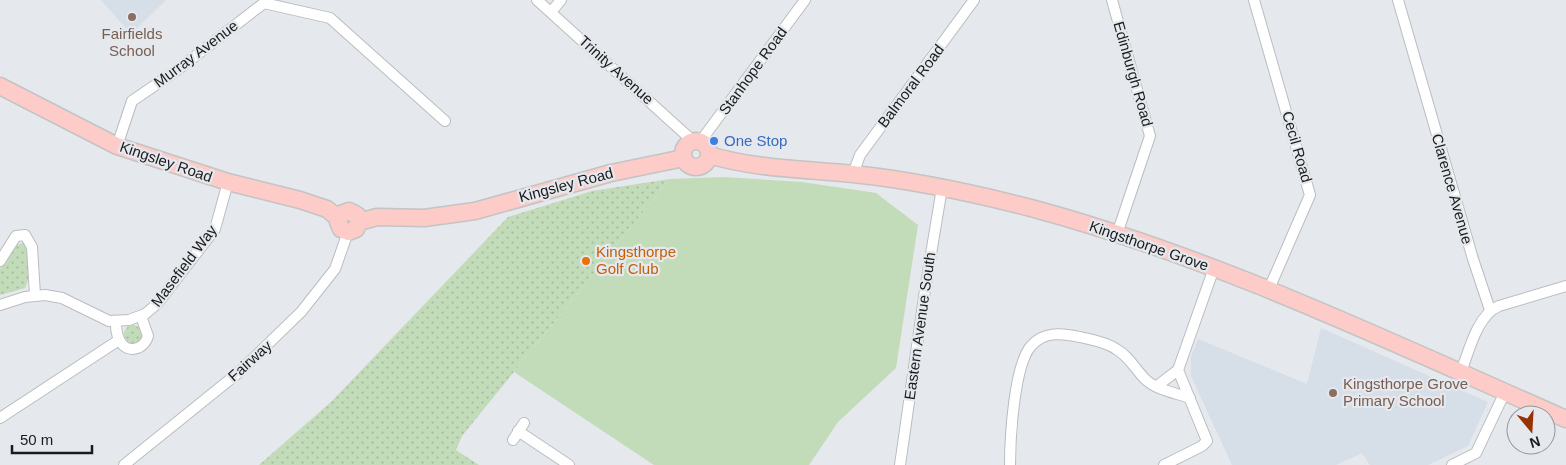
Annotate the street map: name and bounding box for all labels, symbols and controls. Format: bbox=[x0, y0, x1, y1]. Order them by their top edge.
marker: Fairfields School bbox=[126, 11, 138, 23]
street label: Murray Avenue bbox=[150, 17, 241, 91]
street label: Edinburgh Road bbox=[1110, 19, 1157, 128]
street label: Stanhope Road bbox=[715, 24, 790, 118]
place label: Fairfields School bbox=[102, 25, 162, 59]
street label: Trinity Avenue bbox=[576, 32, 657, 107]
street label: Balmoral Road bbox=[874, 41, 947, 130]
street label: Cecil Road bbox=[1279, 109, 1316, 184]
place label: One Stop bbox=[724, 132, 787, 149]
street label: Clarence Avenue bbox=[1429, 132, 1476, 246]
marker: One Stop bbox=[708, 135, 720, 147]
street label: Kingsley Road bbox=[118, 138, 215, 185]
street label: Kingsley Road bbox=[517, 164, 615, 205]
street label: Kingsthorpe Grove bbox=[1087, 217, 1211, 274]
street label: Masefield Way bbox=[147, 221, 220, 310]
place label: Kingsthorpe Golf Club bbox=[596, 243, 676, 277]
street label: Eastern Avenue South bbox=[901, 251, 938, 401]
marker: Kingsthorpe Golf Club bbox=[580, 255, 592, 267]
street label: Fairway bbox=[224, 336, 275, 385]
place label: Kingsthorpe Grove Primary School bbox=[1343, 375, 1468, 409]
marker: Kingsthorpe Grove Primary School bbox=[1327, 387, 1339, 399]
north arrow bbox=[1506, 405, 1556, 455]
scale bar bbox=[12, 422, 92, 454]
text: 50 m bbox=[20, 431, 53, 448]
text: N bbox=[1528, 433, 1542, 452]

